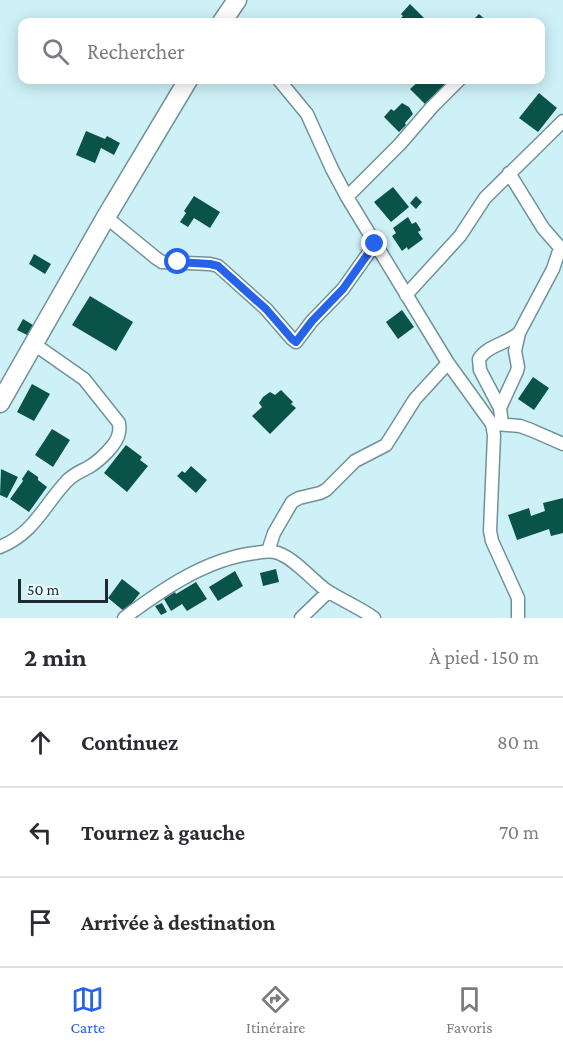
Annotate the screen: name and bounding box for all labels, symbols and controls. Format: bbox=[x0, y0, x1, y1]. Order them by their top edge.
search box bbox=[18, 18, 545, 84]
icon: search bbox=[39, 35, 72, 68]
text: Rechercher bbox=[87, 39, 185, 64]
route end bbox=[361, 230, 387, 256]
route start bbox=[164, 248, 190, 274]
scale bar bbox=[18, 576, 108, 604]
text: 50 m bbox=[27, 581, 59, 598]
text: 2 min bbox=[24, 643, 87, 672]
text: À pied · 150 m bbox=[429, 646, 539, 668]
icon: ahead bbox=[24, 726, 57, 759]
text: Continuez bbox=[81, 730, 178, 755]
text: 80 m bbox=[497, 731, 539, 753]
icon: left bbox=[24, 816, 57, 849]
text: Tournez à gauche bbox=[81, 820, 245, 845]
text: 70 m bbox=[499, 821, 539, 843]
icon: arrive bbox=[24, 906, 57, 939]
text: Arrivée à destination bbox=[81, 910, 275, 935]
tab: Carte bbox=[70, 983, 105, 1036]
tab: Itinéraire bbox=[246, 983, 305, 1036]
tab: Favoris bbox=[446, 983, 493, 1036]

